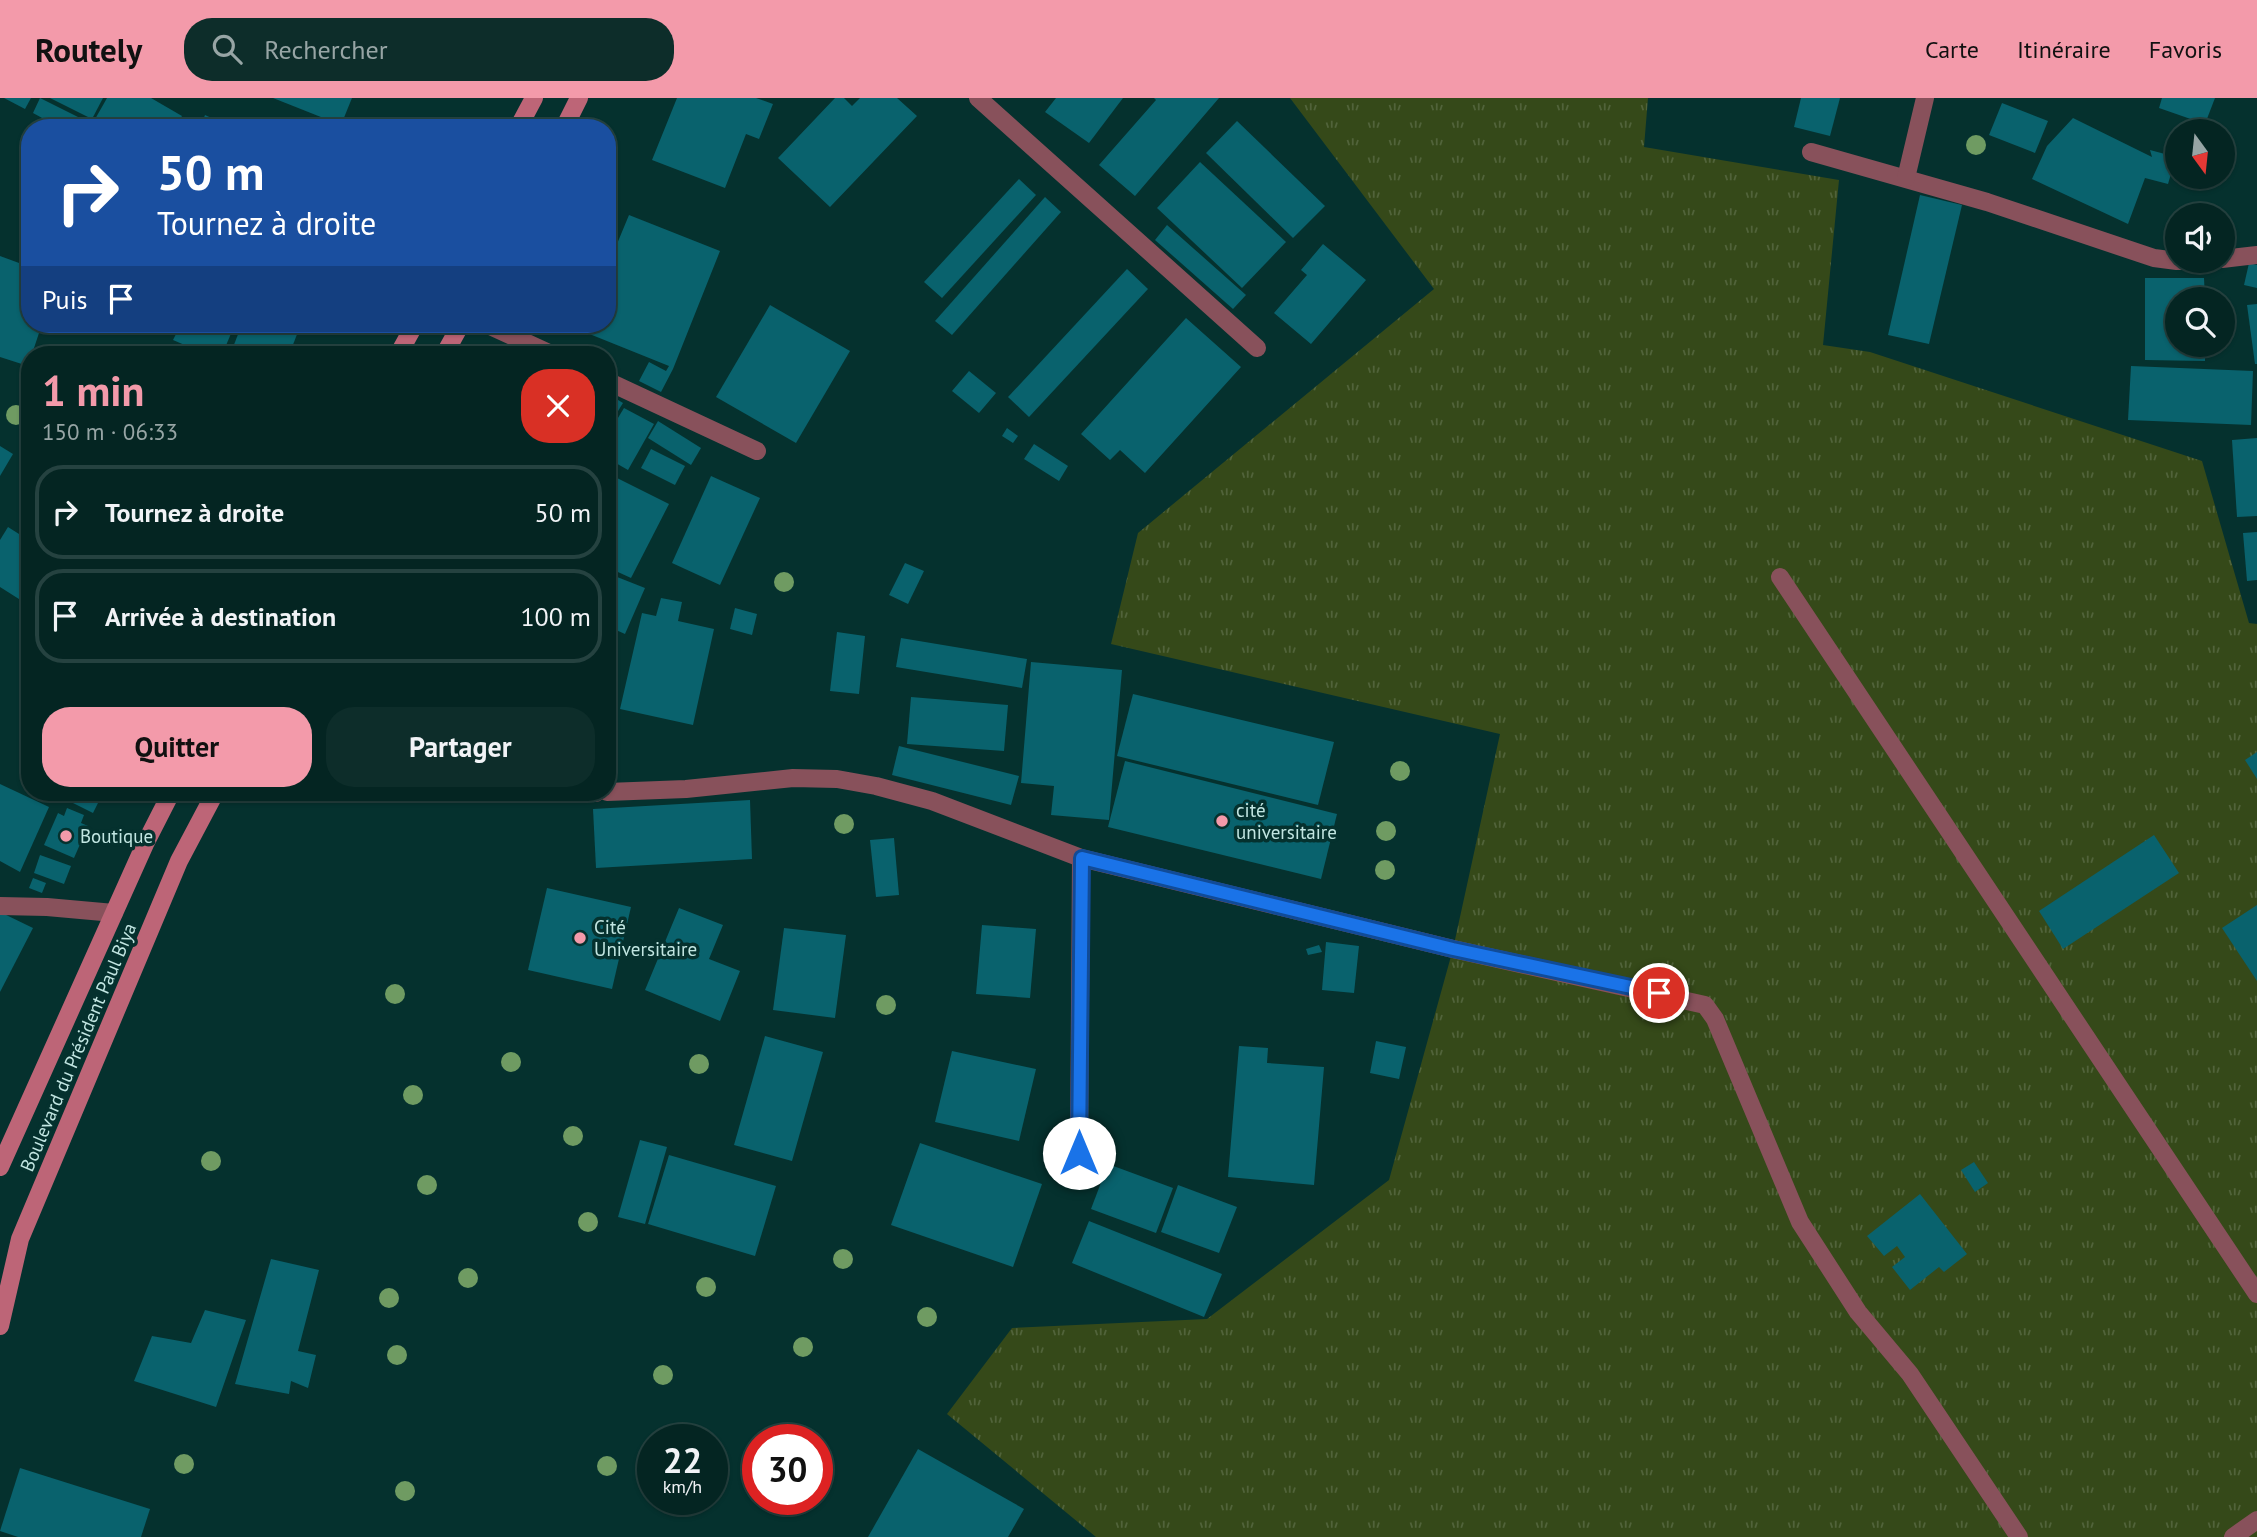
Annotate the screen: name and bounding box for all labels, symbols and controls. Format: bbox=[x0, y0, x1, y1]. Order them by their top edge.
search box bbox=[184, 18, 674, 81]
text: Routely bbox=[35, 28, 142, 71]
icon: search bbox=[208, 30, 246, 68]
text: Rechercher bbox=[264, 33, 388, 66]
text: Carte bbox=[1925, 34, 1979, 65]
text: Itinéraire bbox=[2017, 34, 2111, 65]
text: Favoris bbox=[2149, 34, 2222, 65]
north arrow bbox=[2165, 119, 2235, 189]
map controls bbox=[2165, 119, 2235, 357]
text: 50 m bbox=[157, 140, 264, 204]
icon: right bbox=[42, 147, 133, 238]
text: Tournez à droite bbox=[157, 202, 376, 244]
button: sound bbox=[2165, 203, 2235, 273]
icon: arrive bbox=[102, 280, 140, 318]
text: Puis bbox=[42, 283, 88, 316]
button: search bbox=[2165, 287, 2235, 357]
text: 1 min bbox=[42, 363, 144, 418]
button: close bbox=[521, 369, 595, 443]
text: 150 m · 06:33 bbox=[42, 417, 178, 446]
icon: right bbox=[46, 493, 84, 531]
text: Tournez à droite bbox=[105, 496, 284, 529]
text: 50 m bbox=[535, 496, 591, 529]
icon: arrive bbox=[46, 597, 84, 635]
text: Arrivée à destination bbox=[105, 600, 336, 633]
text: 100 m bbox=[520, 600, 591, 633]
button: Quitter bbox=[42, 707, 312, 787]
button: Partager bbox=[326, 707, 595, 787]
place label: cité universitaire bbox=[1236, 798, 1337, 844]
marker: cité universitaire bbox=[1214, 813, 1230, 829]
place label: Boutique bbox=[80, 824, 153, 848]
marker: Boutique bbox=[58, 828, 74, 844]
place label: Cité Universitaire bbox=[594, 915, 697, 961]
street label: Boulevard du Président Paul Biya bbox=[15, 919, 141, 1175]
marker: Cité Universitaire bbox=[572, 930, 588, 946]
pin bbox=[1629, 963, 1689, 1023]
icon: arrive bbox=[1640, 974, 1678, 1012]
position arrow bbox=[1042, 1116, 1116, 1190]
speed limit sign: 30 bbox=[742, 1424, 833, 1515]
text: 22 bbox=[663, 1437, 702, 1483]
text: km/h bbox=[663, 1475, 702, 1498]

